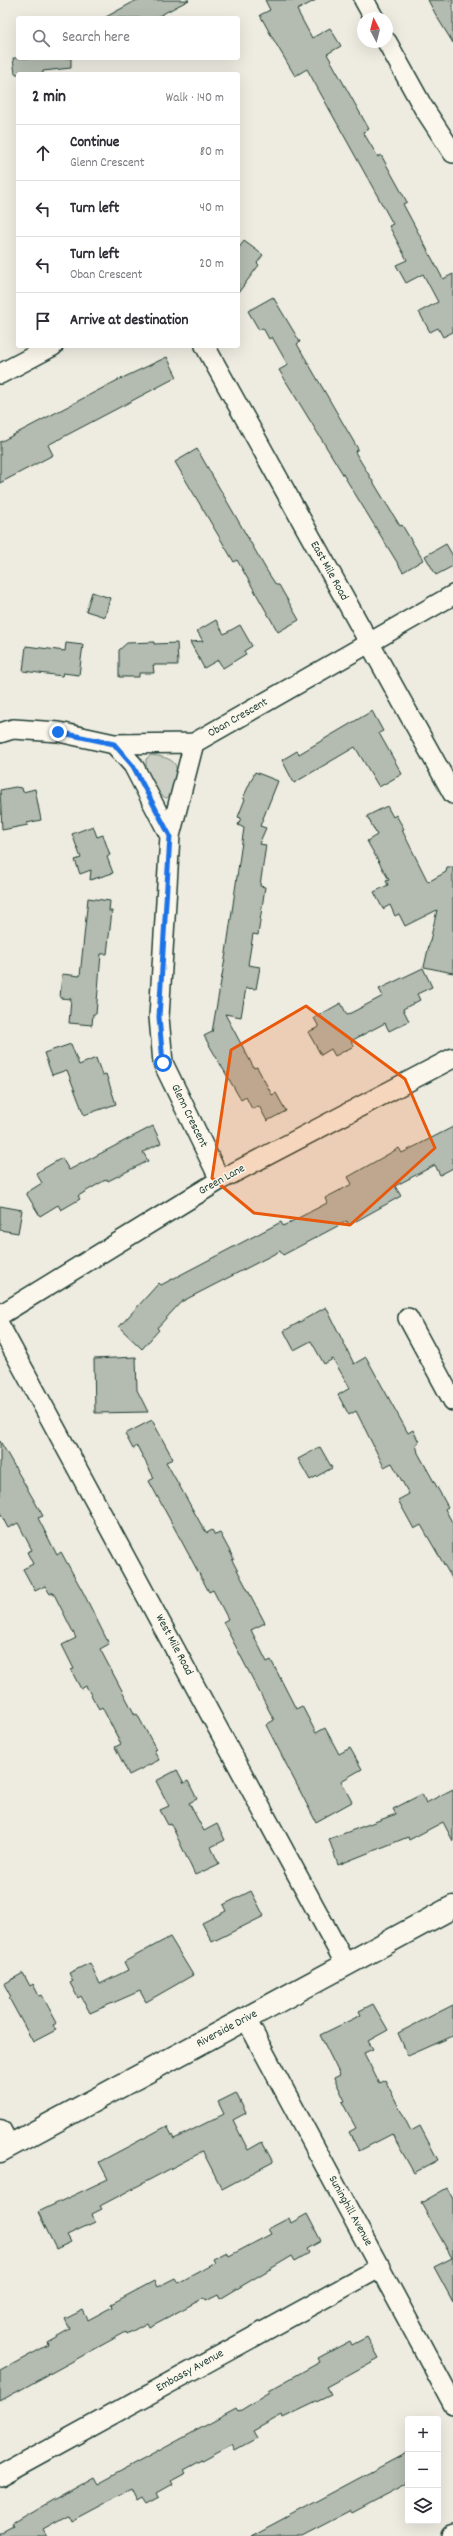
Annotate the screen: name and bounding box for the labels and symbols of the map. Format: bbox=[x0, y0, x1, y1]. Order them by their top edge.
north arrow bbox=[357, 12, 393, 48]
street label: East Mile Road bbox=[306, 538, 352, 604]
street label: Oban Crescent bbox=[205, 694, 272, 742]
route end bbox=[49, 723, 67, 741]
route start bbox=[154, 1054, 172, 1072]
street label: Glenn Crescent bbox=[166, 1081, 212, 1151]
street label: Green Lane bbox=[196, 1160, 248, 1200]
street label: West Mile Road bbox=[151, 1611, 197, 1679]
street label: Riverside Drive bbox=[194, 2006, 260, 2052]
street label: Suninghill Avenue bbox=[324, 2173, 376, 2249]
street label: Embassy Avenue bbox=[153, 2345, 227, 2397]

